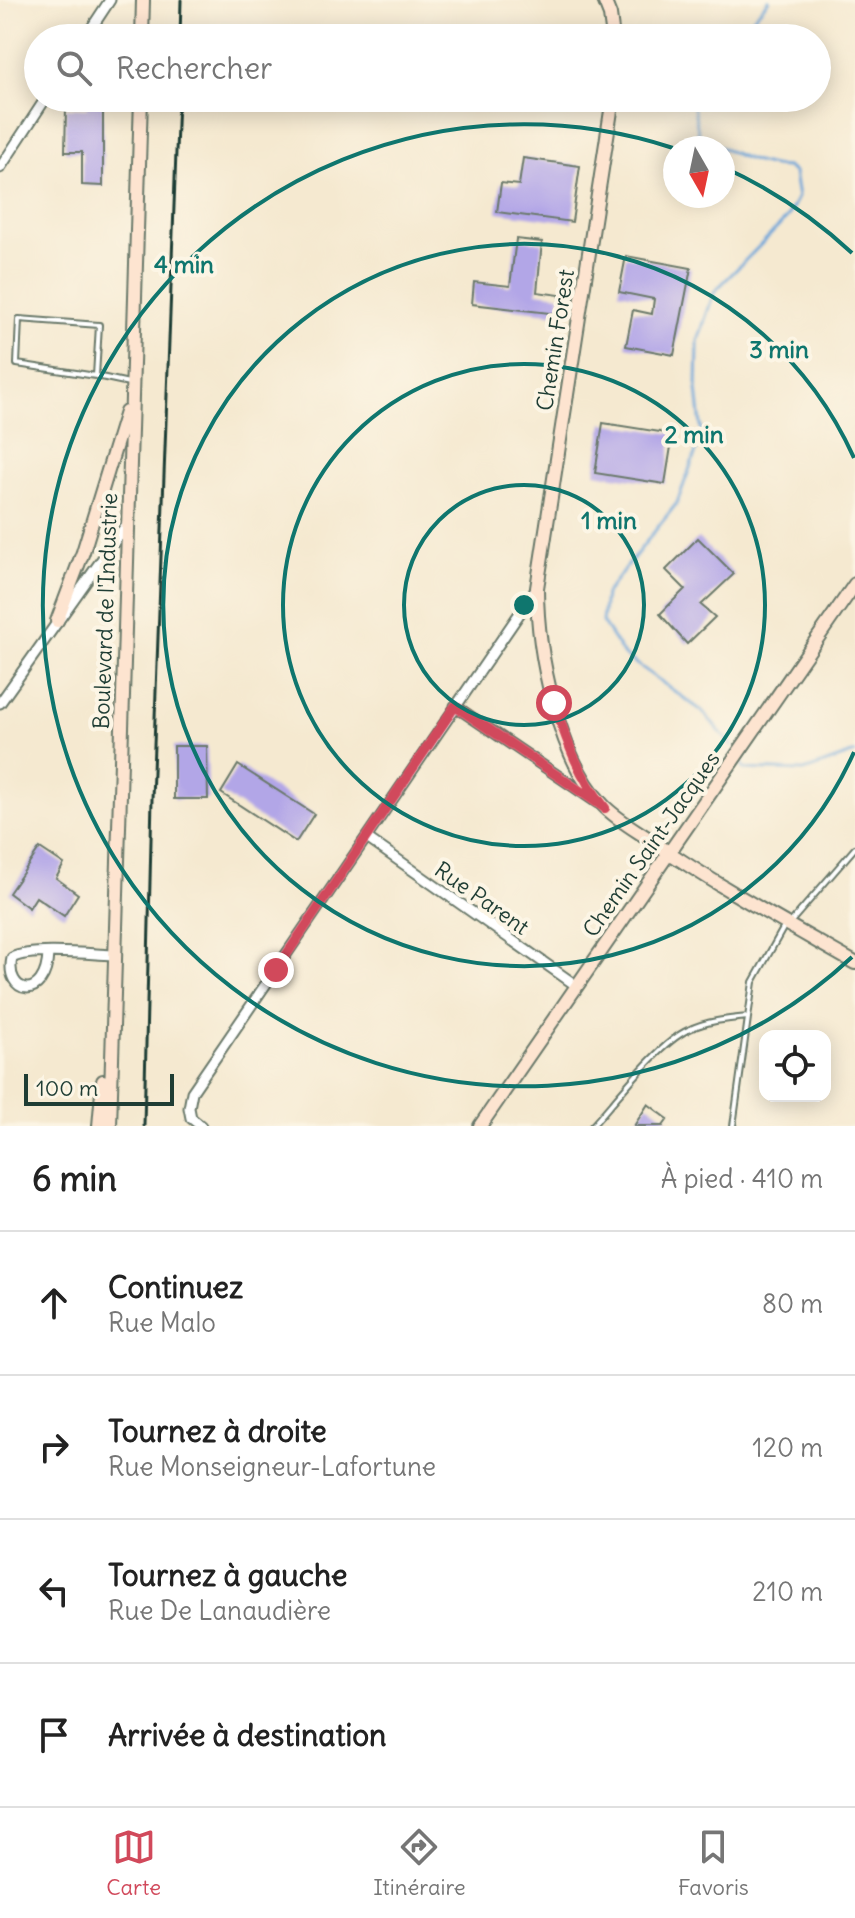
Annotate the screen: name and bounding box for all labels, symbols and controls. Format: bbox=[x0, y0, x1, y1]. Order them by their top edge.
search box bbox=[24, 24, 831, 112]
icon: search bbox=[52, 46, 96, 90]
text: Rechercher bbox=[116, 49, 272, 87]
north arrow bbox=[663, 136, 735, 208]
text: 4 min bbox=[154, 249, 214, 279]
street label: Chemin Forest bbox=[530, 267, 580, 413]
text: 3 min bbox=[749, 334, 809, 364]
text: 2 min bbox=[664, 419, 724, 449]
street label: Boulevard de l'Industrie bbox=[87, 492, 123, 730]
text: 1 min bbox=[581, 505, 637, 535]
centre of rings bbox=[510, 591, 538, 619]
route start bbox=[536, 685, 572, 721]
street label: Chemin Saint-Jacques bbox=[576, 746, 726, 942]
street label: Rue Parent bbox=[429, 855, 535, 941]
route end bbox=[258, 952, 294, 988]
map controls bbox=[759, 1030, 831, 1102]
button: locate bbox=[759, 1030, 831, 1102]
scale bar bbox=[24, 1070, 174, 1106]
text: 100 m bbox=[36, 1074, 98, 1102]
text: 6 min bbox=[32, 1157, 117, 1200]
text: À pied · 410 m bbox=[661, 1162, 823, 1195]
text: Continuez bbox=[108, 1268, 243, 1306]
icon: ahead bbox=[32, 1281, 76, 1325]
text: 80 m bbox=[762, 1287, 823, 1320]
text: Rue Malo bbox=[108, 1306, 216, 1339]
text: Tournez à droite bbox=[108, 1412, 327, 1450]
icon: right bbox=[32, 1425, 76, 1469]
text: 120 m bbox=[752, 1431, 823, 1464]
text: Rue Monseigneur-Lafortune bbox=[108, 1450, 436, 1483]
text: Tournez à gauche bbox=[108, 1556, 348, 1594]
icon: left bbox=[32, 1569, 76, 1613]
text: 210 m bbox=[752, 1575, 823, 1608]
text: Rue De Lanaudière bbox=[108, 1594, 331, 1627]
icon: arrive bbox=[32, 1713, 76, 1757]
text: Arrivée à destination bbox=[108, 1716, 386, 1754]
tab: Carte bbox=[106, 1825, 161, 1901]
tab: Itinéraire bbox=[373, 1825, 466, 1901]
tab: Favoris bbox=[678, 1825, 749, 1901]

